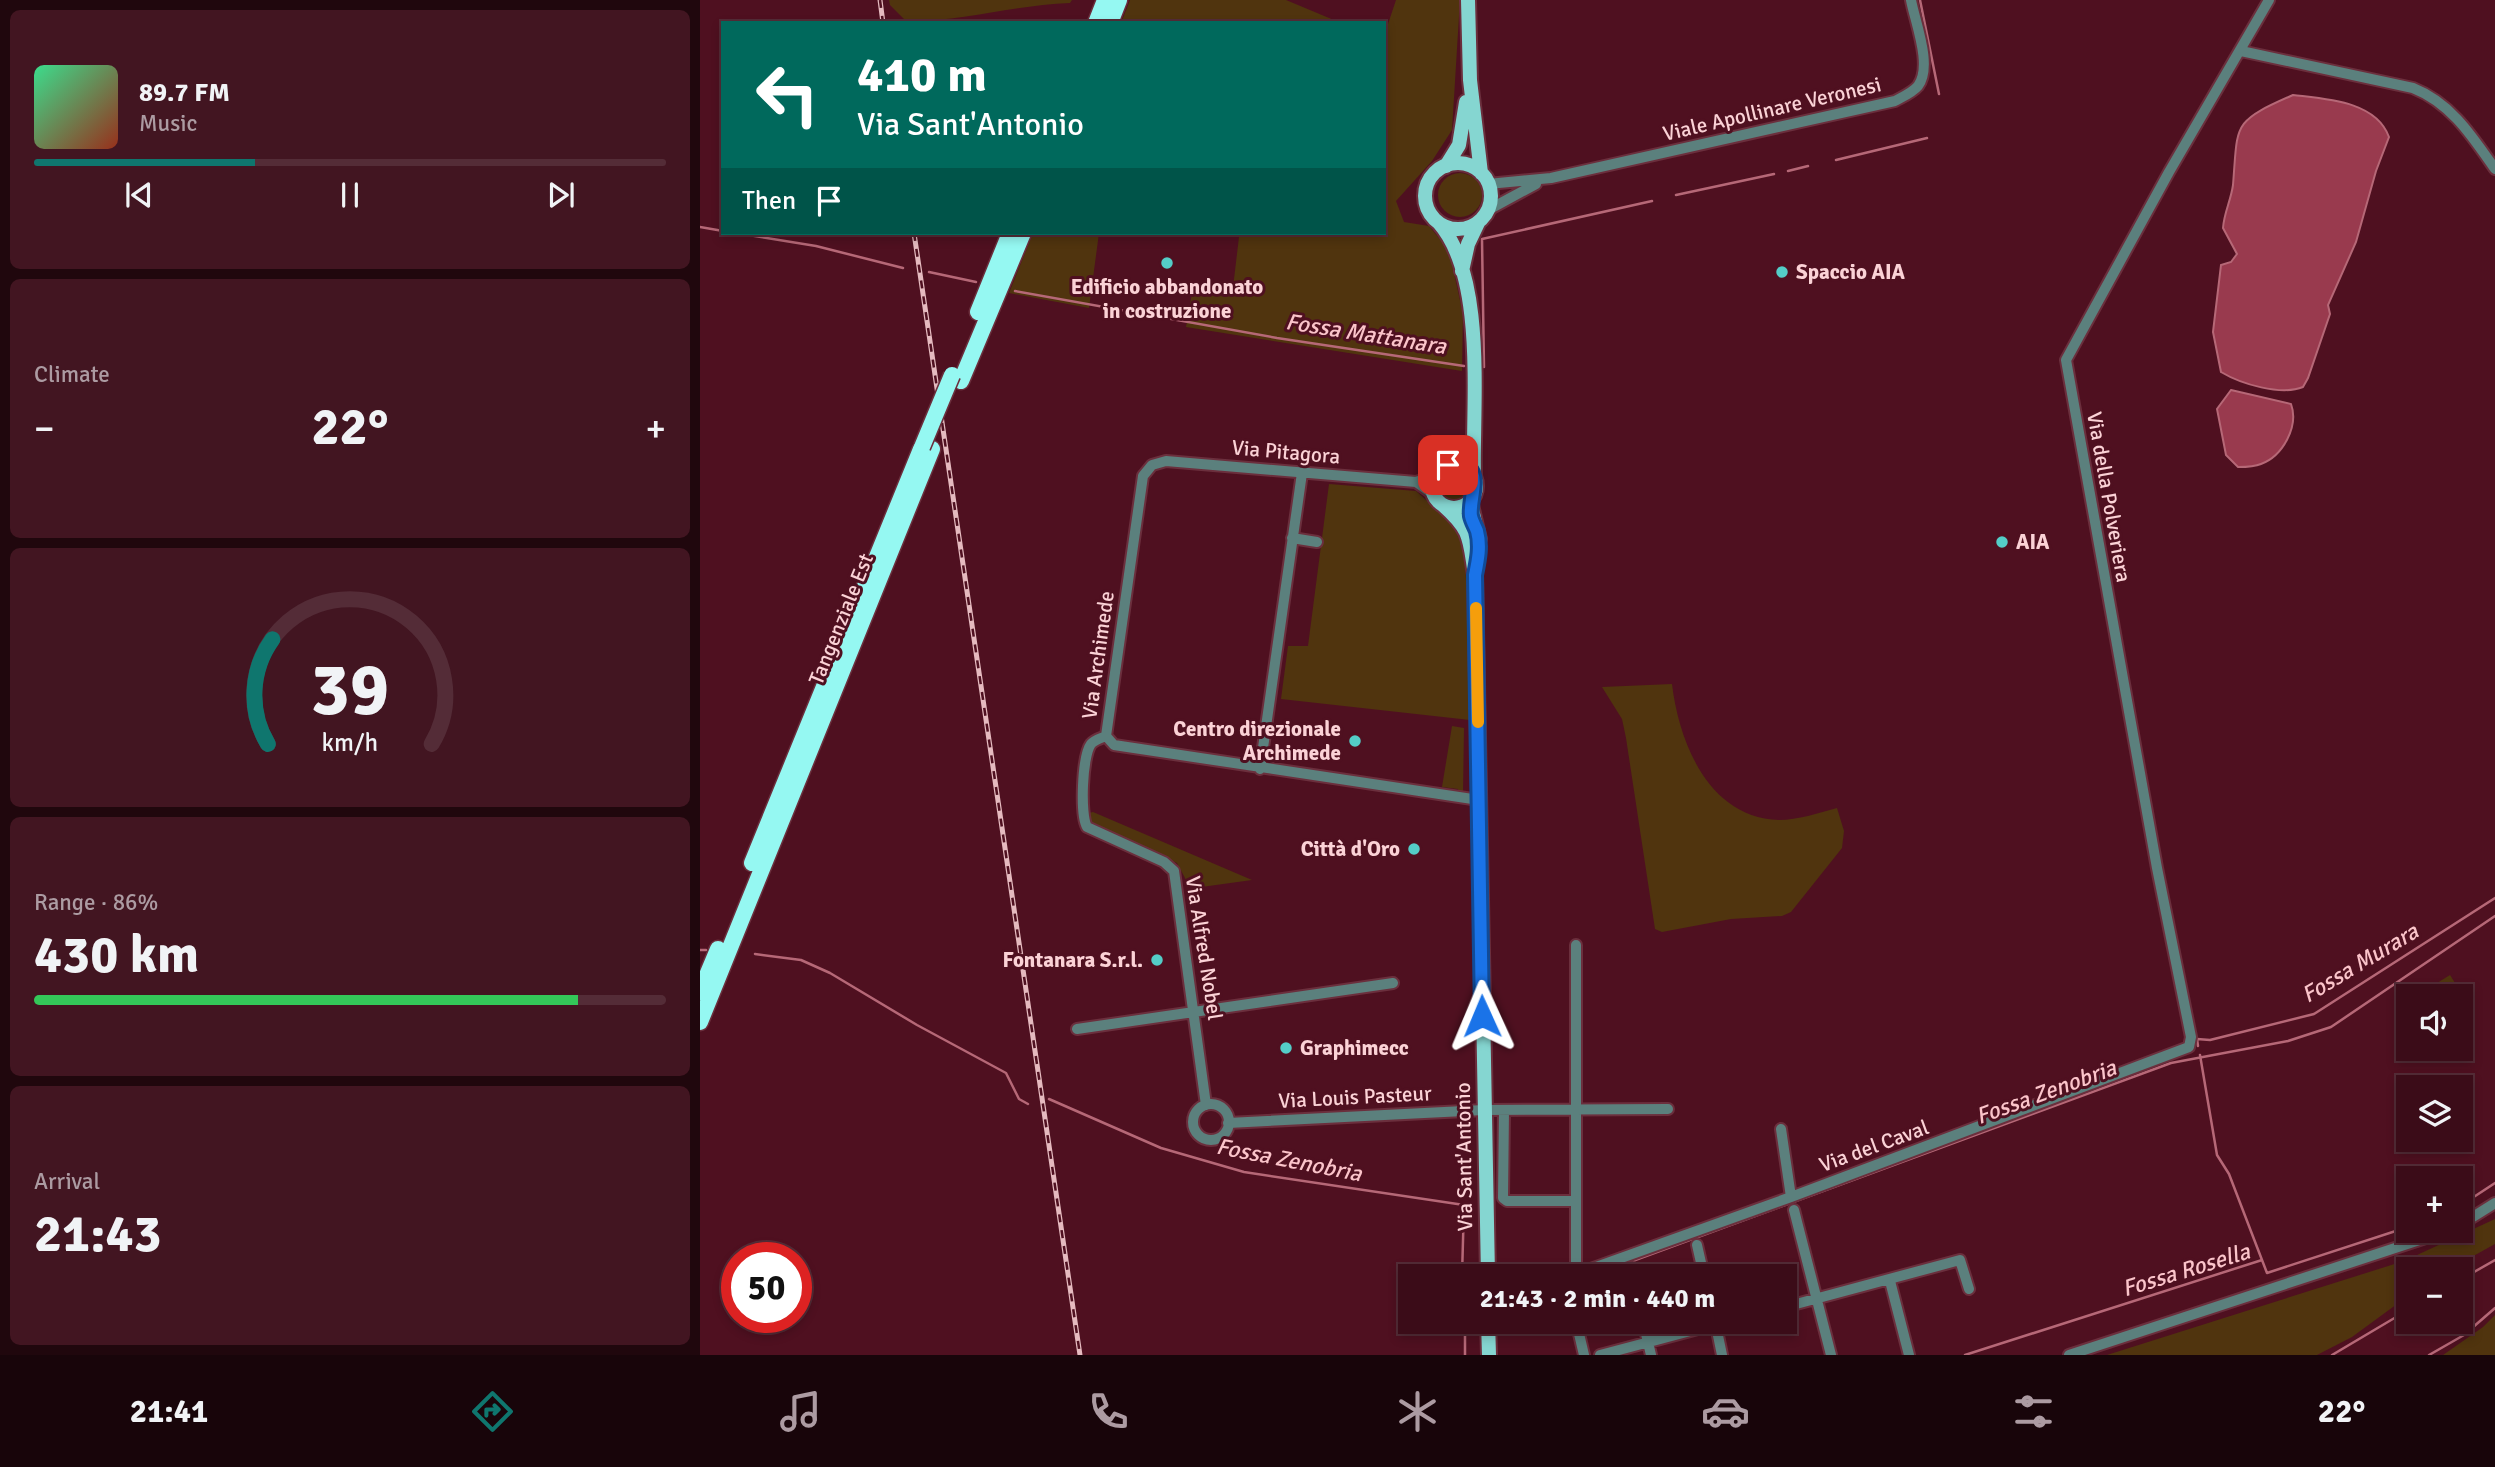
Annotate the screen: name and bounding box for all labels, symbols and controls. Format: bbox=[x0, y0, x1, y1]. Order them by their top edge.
text: 410 m bbox=[857, 45, 987, 105]
icon: left bbox=[742, 49, 833, 140]
street label: Viale Apollinare Veronesi bbox=[1660, 71, 1884, 147]
text: 89.7 FM bbox=[139, 77, 230, 109]
text: Via Sant'Antonio bbox=[857, 105, 1084, 144]
text: Music bbox=[139, 109, 197, 138]
icon: previous bbox=[120, 176, 158, 214]
icon: pause bbox=[331, 176, 369, 214]
icon: next bbox=[542, 176, 580, 214]
icon: arrive bbox=[810, 182, 848, 220]
text: Then bbox=[742, 185, 796, 217]
marker: Edificio abbandonato in costruzione bbox=[1159, 255, 1175, 271]
place label: Spaccio AIA bbox=[1796, 259, 1905, 285]
marker: Spaccio AIA bbox=[1774, 264, 1790, 280]
place label: Edificio abbandonato in costruzione bbox=[1071, 274, 1263, 324]
water label: Fossa Mattanara bbox=[1284, 307, 1450, 361]
text: Climate bbox=[34, 360, 110, 389]
text: 22° bbox=[312, 395, 388, 459]
text: − bbox=[34, 405, 55, 452]
text: + bbox=[645, 405, 666, 452]
street label: Via della Polveriera bbox=[2081, 410, 2137, 584]
street label: Via Pitagora bbox=[1231, 434, 1341, 470]
pin bbox=[1418, 435, 1478, 495]
icon: arrive bbox=[1429, 446, 1467, 484]
place label: AIA bbox=[2016, 529, 2050, 555]
marker: AIA bbox=[1994, 534, 2010, 550]
street label: Tangenziale Est bbox=[803, 550, 879, 688]
street label: Via Archimede bbox=[1076, 589, 1120, 721]
text: 39 bbox=[311, 646, 389, 735]
place label: Centro direzionale Archimede bbox=[1173, 716, 1341, 766]
text: km/h bbox=[322, 726, 378, 757]
marker: Centro direzionale Archimede bbox=[1347, 733, 1363, 749]
place label: Città d'Oro bbox=[1301, 836, 1400, 862]
marker: Città d'Oro bbox=[1406, 841, 1422, 857]
street label: Via Alfred Nobel bbox=[1180, 874, 1228, 1022]
text: Range · 86% bbox=[34, 888, 158, 917]
water label: Fossa Murara bbox=[2296, 916, 2425, 1009]
text: 430 km bbox=[34, 923, 199, 987]
place label: Fontanara S.r.l. bbox=[1002, 947, 1143, 973]
marker: Fontanara S.r.l. bbox=[1149, 952, 1165, 968]
position arrow bbox=[1445, 979, 1519, 1053]
map controls bbox=[2396, 984, 2473, 1334]
button: sound bbox=[2396, 984, 2473, 1061]
place label: Graphimecc bbox=[1300, 1035, 1409, 1061]
marker: Graphimecc bbox=[1278, 1040, 1294, 1056]
water label: Fossa Zenobria bbox=[1972, 1053, 2121, 1131]
button: layers bbox=[2396, 1075, 2473, 1152]
street label: Via Louis Pasteur bbox=[1278, 1080, 1433, 1114]
street label: Via Sant'Antonio bbox=[1450, 1082, 1478, 1232]
street label: Via del Caval bbox=[1816, 1114, 1932, 1178]
water label: Fossa Zenobria bbox=[1214, 1132, 1365, 1189]
button: + bbox=[2396, 1166, 2473, 1243]
text: Arrival bbox=[34, 1167, 100, 1196]
text: 21:43 bbox=[34, 1202, 162, 1266]
water label: Fossa Rosella bbox=[2119, 1236, 2255, 1303]
speed limit sign: 50 bbox=[721, 1242, 812, 1333]
button: − bbox=[2396, 1257, 2473, 1334]
text: 21:43 · 2 min · 440 m bbox=[1480, 1283, 1715, 1315]
icon: directions bbox=[468, 1387, 517, 1436]
icon: music bbox=[776, 1387, 825, 1436]
icon: phone bbox=[1084, 1387, 1133, 1436]
icon: climate bbox=[1393, 1387, 1442, 1436]
icon: car bbox=[1701, 1387, 1750, 1436]
icon: filters bbox=[2009, 1387, 2058, 1436]
text: 21:41 bbox=[130, 1392, 208, 1431]
text: 22° bbox=[2318, 1392, 2365, 1431]

